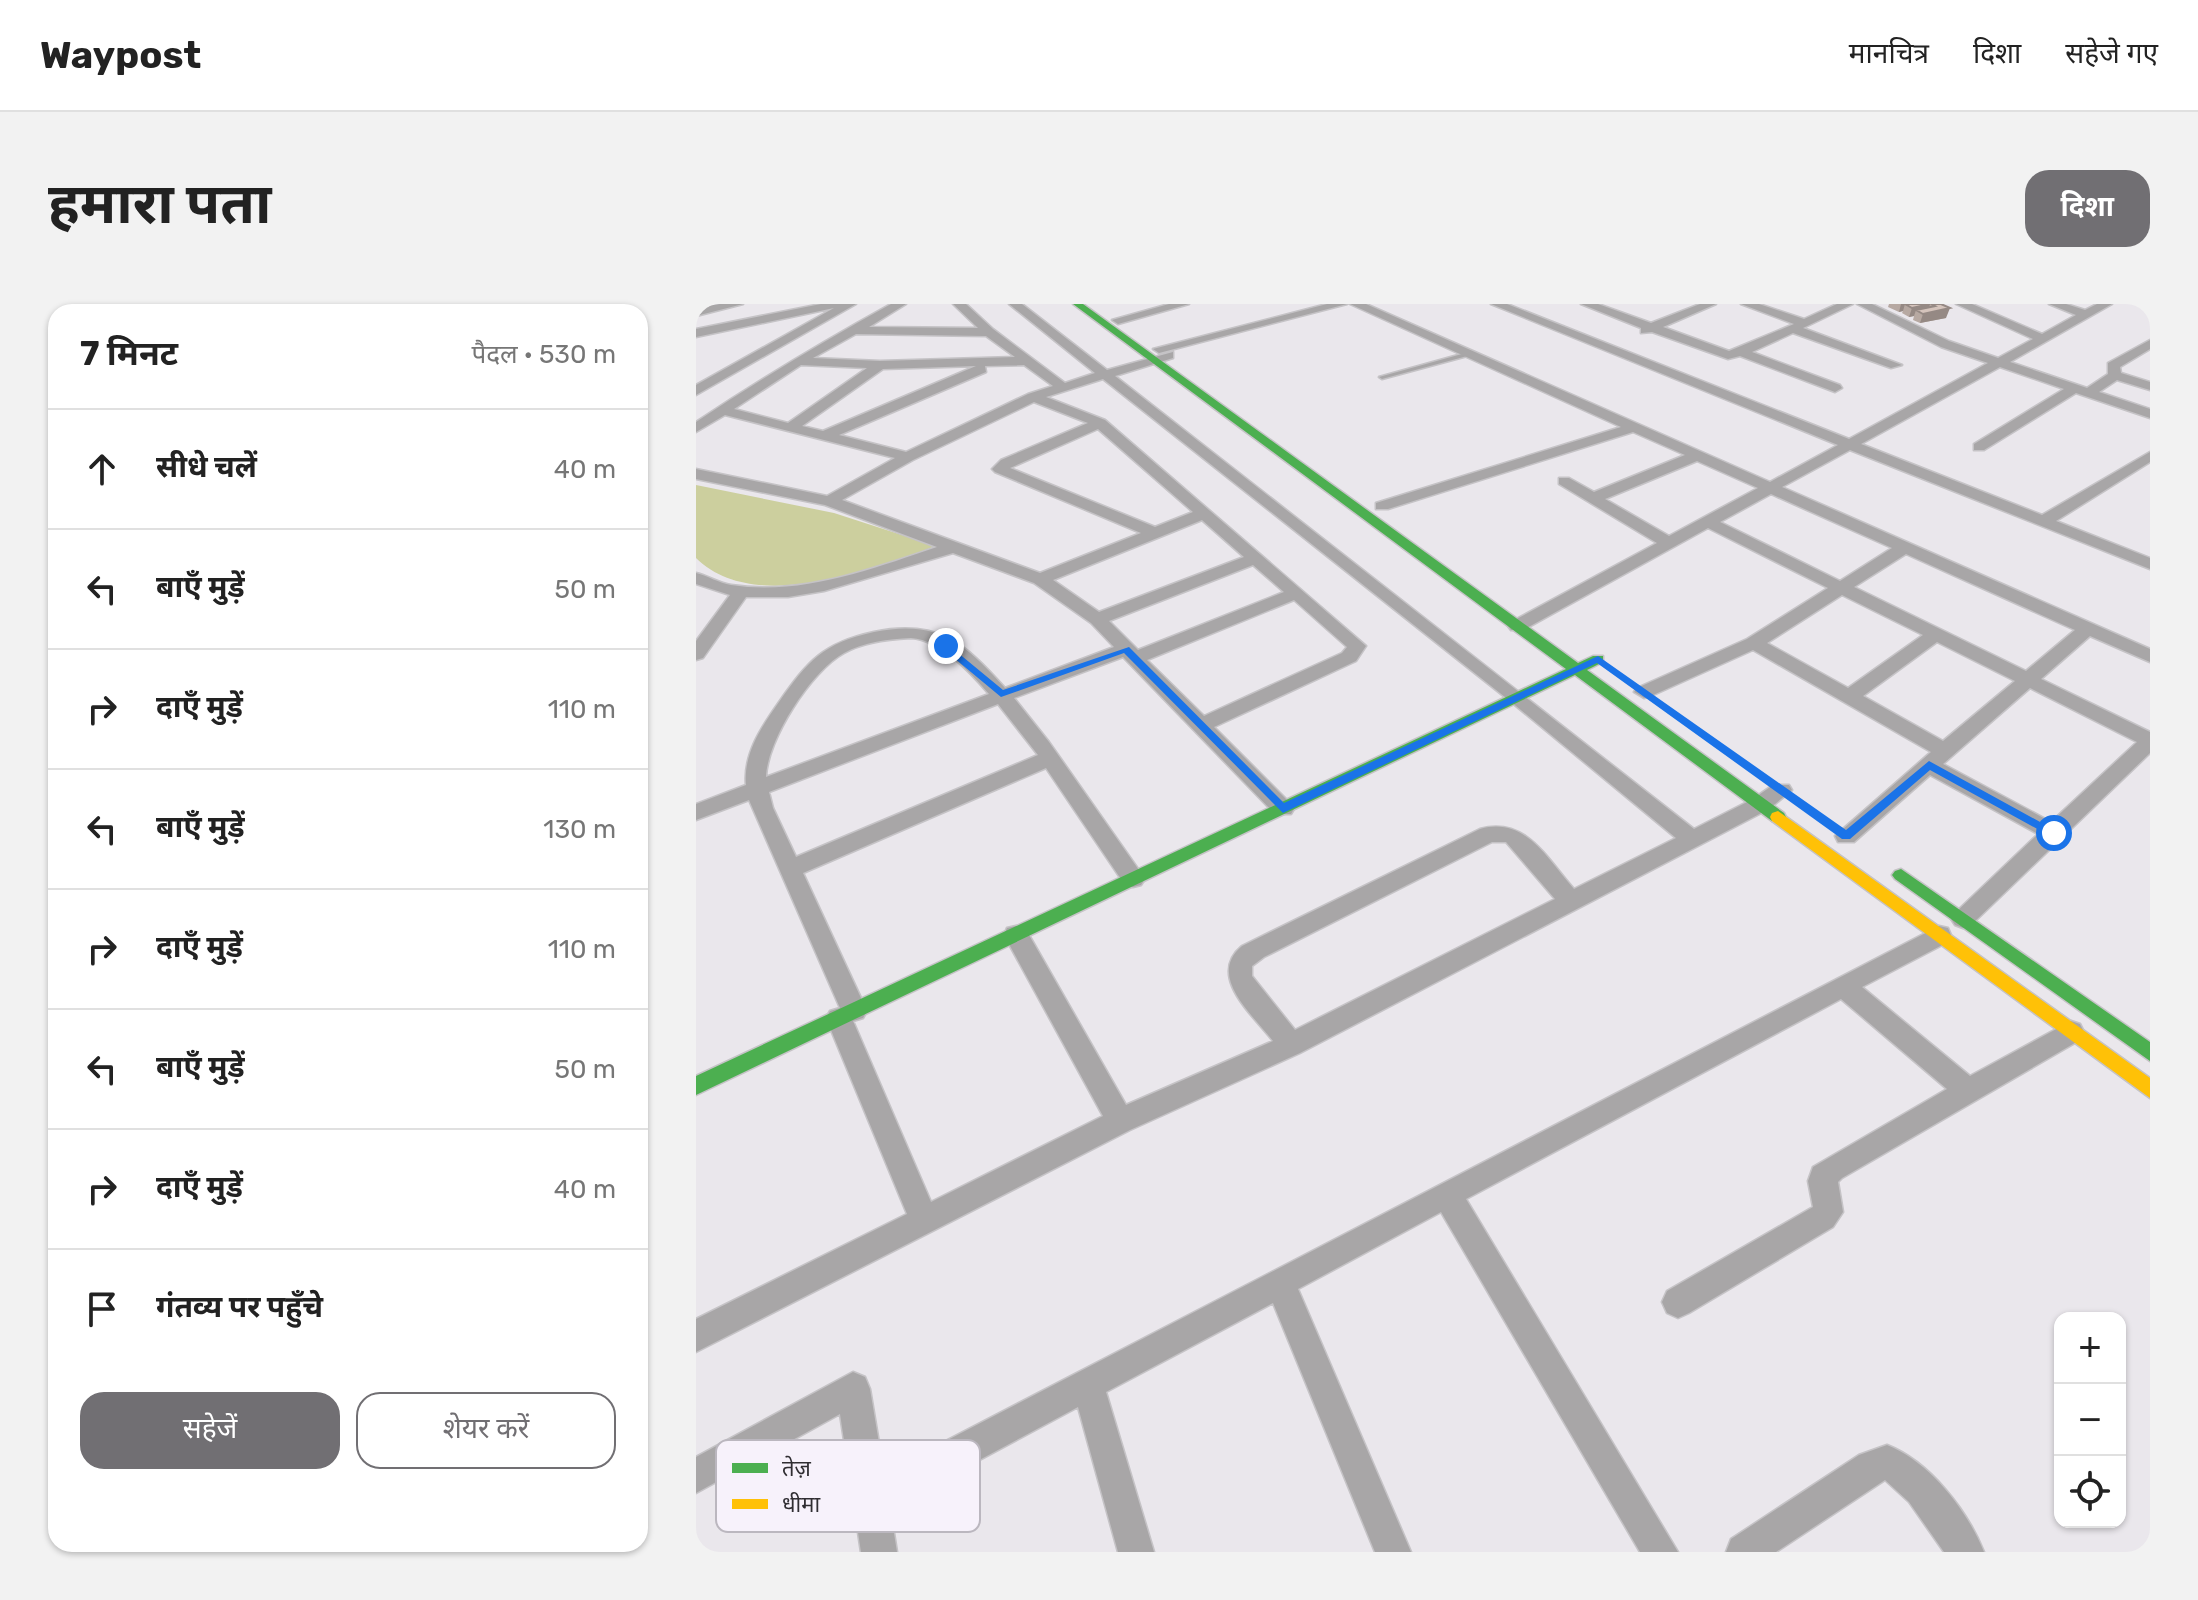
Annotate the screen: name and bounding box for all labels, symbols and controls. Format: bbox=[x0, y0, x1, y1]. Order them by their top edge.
text: Waypost bbox=[40, 32, 201, 78]
text: मानचित्र bbox=[1849, 37, 1929, 70]
text: दिशा bbox=[1973, 37, 2021, 70]
text: सहेजे गए bbox=[2065, 37, 2158, 70]
button: दिशा bbox=[2025, 170, 2150, 247]
text: हमारा पता bbox=[48, 171, 271, 237]
text: 7 मिनट bbox=[80, 333, 178, 374]
text: पैदल · 530 m bbox=[471, 339, 616, 370]
icon: ahead bbox=[80, 447, 124, 491]
text: सीधे चलें bbox=[156, 449, 257, 485]
text: 40 m bbox=[554, 454, 616, 485]
icon: left bbox=[80, 567, 124, 611]
text: बाएँ मुड़ें bbox=[156, 569, 245, 605]
text: 50 m bbox=[555, 574, 616, 605]
route end bbox=[928, 628, 964, 664]
icon: right bbox=[80, 687, 124, 731]
text: दाएँ मुड़ें bbox=[156, 689, 243, 725]
text: 110 m bbox=[548, 694, 616, 725]
icon: left bbox=[80, 807, 124, 851]
text: बाएँ मुड़ें bbox=[156, 809, 245, 845]
text: 130 m bbox=[543, 814, 616, 845]
route start bbox=[2036, 815, 2072, 851]
icon: right bbox=[80, 927, 124, 971]
text: दाएँ मुड़ें bbox=[156, 929, 243, 965]
text: 110 m bbox=[548, 934, 616, 965]
icon: left bbox=[80, 1047, 124, 1091]
text: बाएँ मुड़ें bbox=[156, 1049, 245, 1085]
text: 50 m bbox=[555, 1054, 616, 1085]
icon: right bbox=[80, 1167, 124, 1211]
text: दाएँ मुड़ें bbox=[156, 1169, 243, 1205]
text: 40 m bbox=[554, 1174, 616, 1205]
icon: arrive bbox=[80, 1287, 124, 1331]
text: गंतव्य पर पहुँचे bbox=[156, 1289, 323, 1325]
map controls bbox=[2054, 1312, 2126, 1528]
button: + bbox=[2054, 1312, 2126, 1384]
button: − bbox=[2054, 1384, 2126, 1456]
button: सहेजें bbox=[80, 1392, 340, 1469]
button: शेयर करें bbox=[356, 1392, 616, 1469]
legend bbox=[716, 1440, 980, 1532]
text: तेज़ bbox=[782, 1455, 812, 1482]
button: locate bbox=[2054, 1456, 2126, 1528]
text: धीमा bbox=[782, 1491, 820, 1518]

